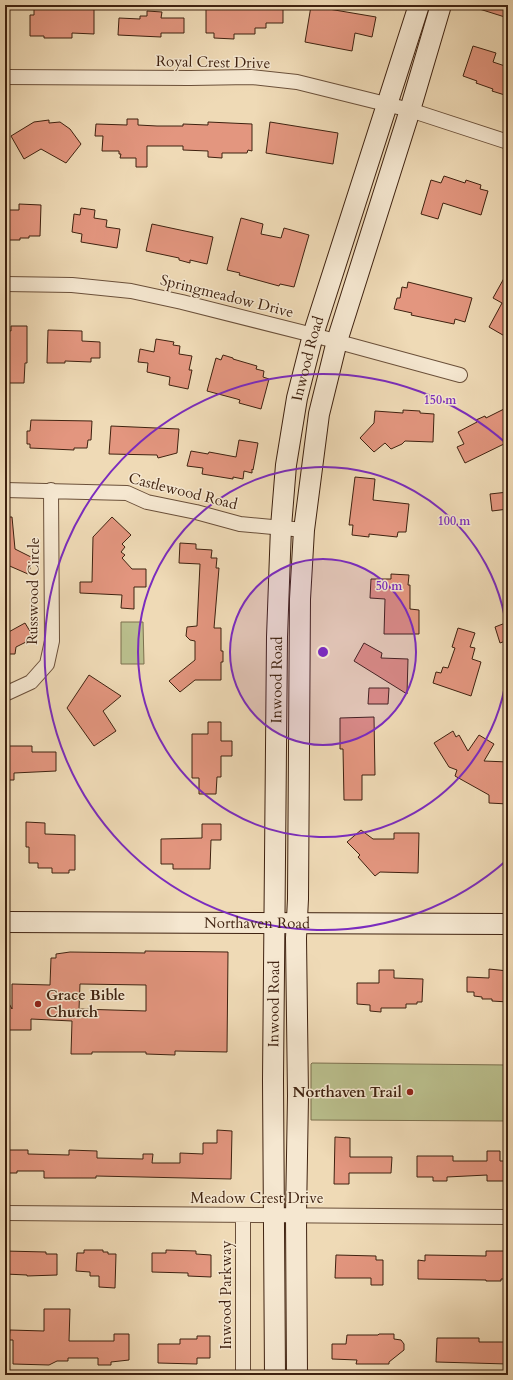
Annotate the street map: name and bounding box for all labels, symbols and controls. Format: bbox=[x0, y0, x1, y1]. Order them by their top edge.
street label: Royal Crest Drive bbox=[156, 51, 271, 73]
street label: Springmeadow Drive bbox=[158, 270, 296, 322]
street label: Inwood Road bbox=[287, 314, 328, 402]
text: 150 m bbox=[424, 392, 457, 408]
street label: Castlewood Road bbox=[126, 468, 240, 514]
text: 100 m bbox=[438, 513, 471, 529]
street label: Russwood Circle bbox=[22, 537, 44, 645]
text: 50 m bbox=[376, 578, 403, 594]
street label: Inwood Road bbox=[266, 636, 287, 724]
centre of rings bbox=[316, 645, 330, 659]
street label: Northaven Road bbox=[204, 913, 310, 933]
street label: Inwood Road bbox=[263, 960, 284, 1048]
place label: Grace Bible Church bbox=[46, 985, 125, 1022]
marker: Grace Bible Church bbox=[33, 999, 43, 1009]
place label: Northaven Trail bbox=[293, 1082, 403, 1102]
marker: Northaven Trail bbox=[405, 1087, 415, 1097]
street label: Meadow Crest Drive bbox=[190, 1188, 324, 1208]
street label: Inwood Parkway bbox=[216, 1240, 236, 1350]

